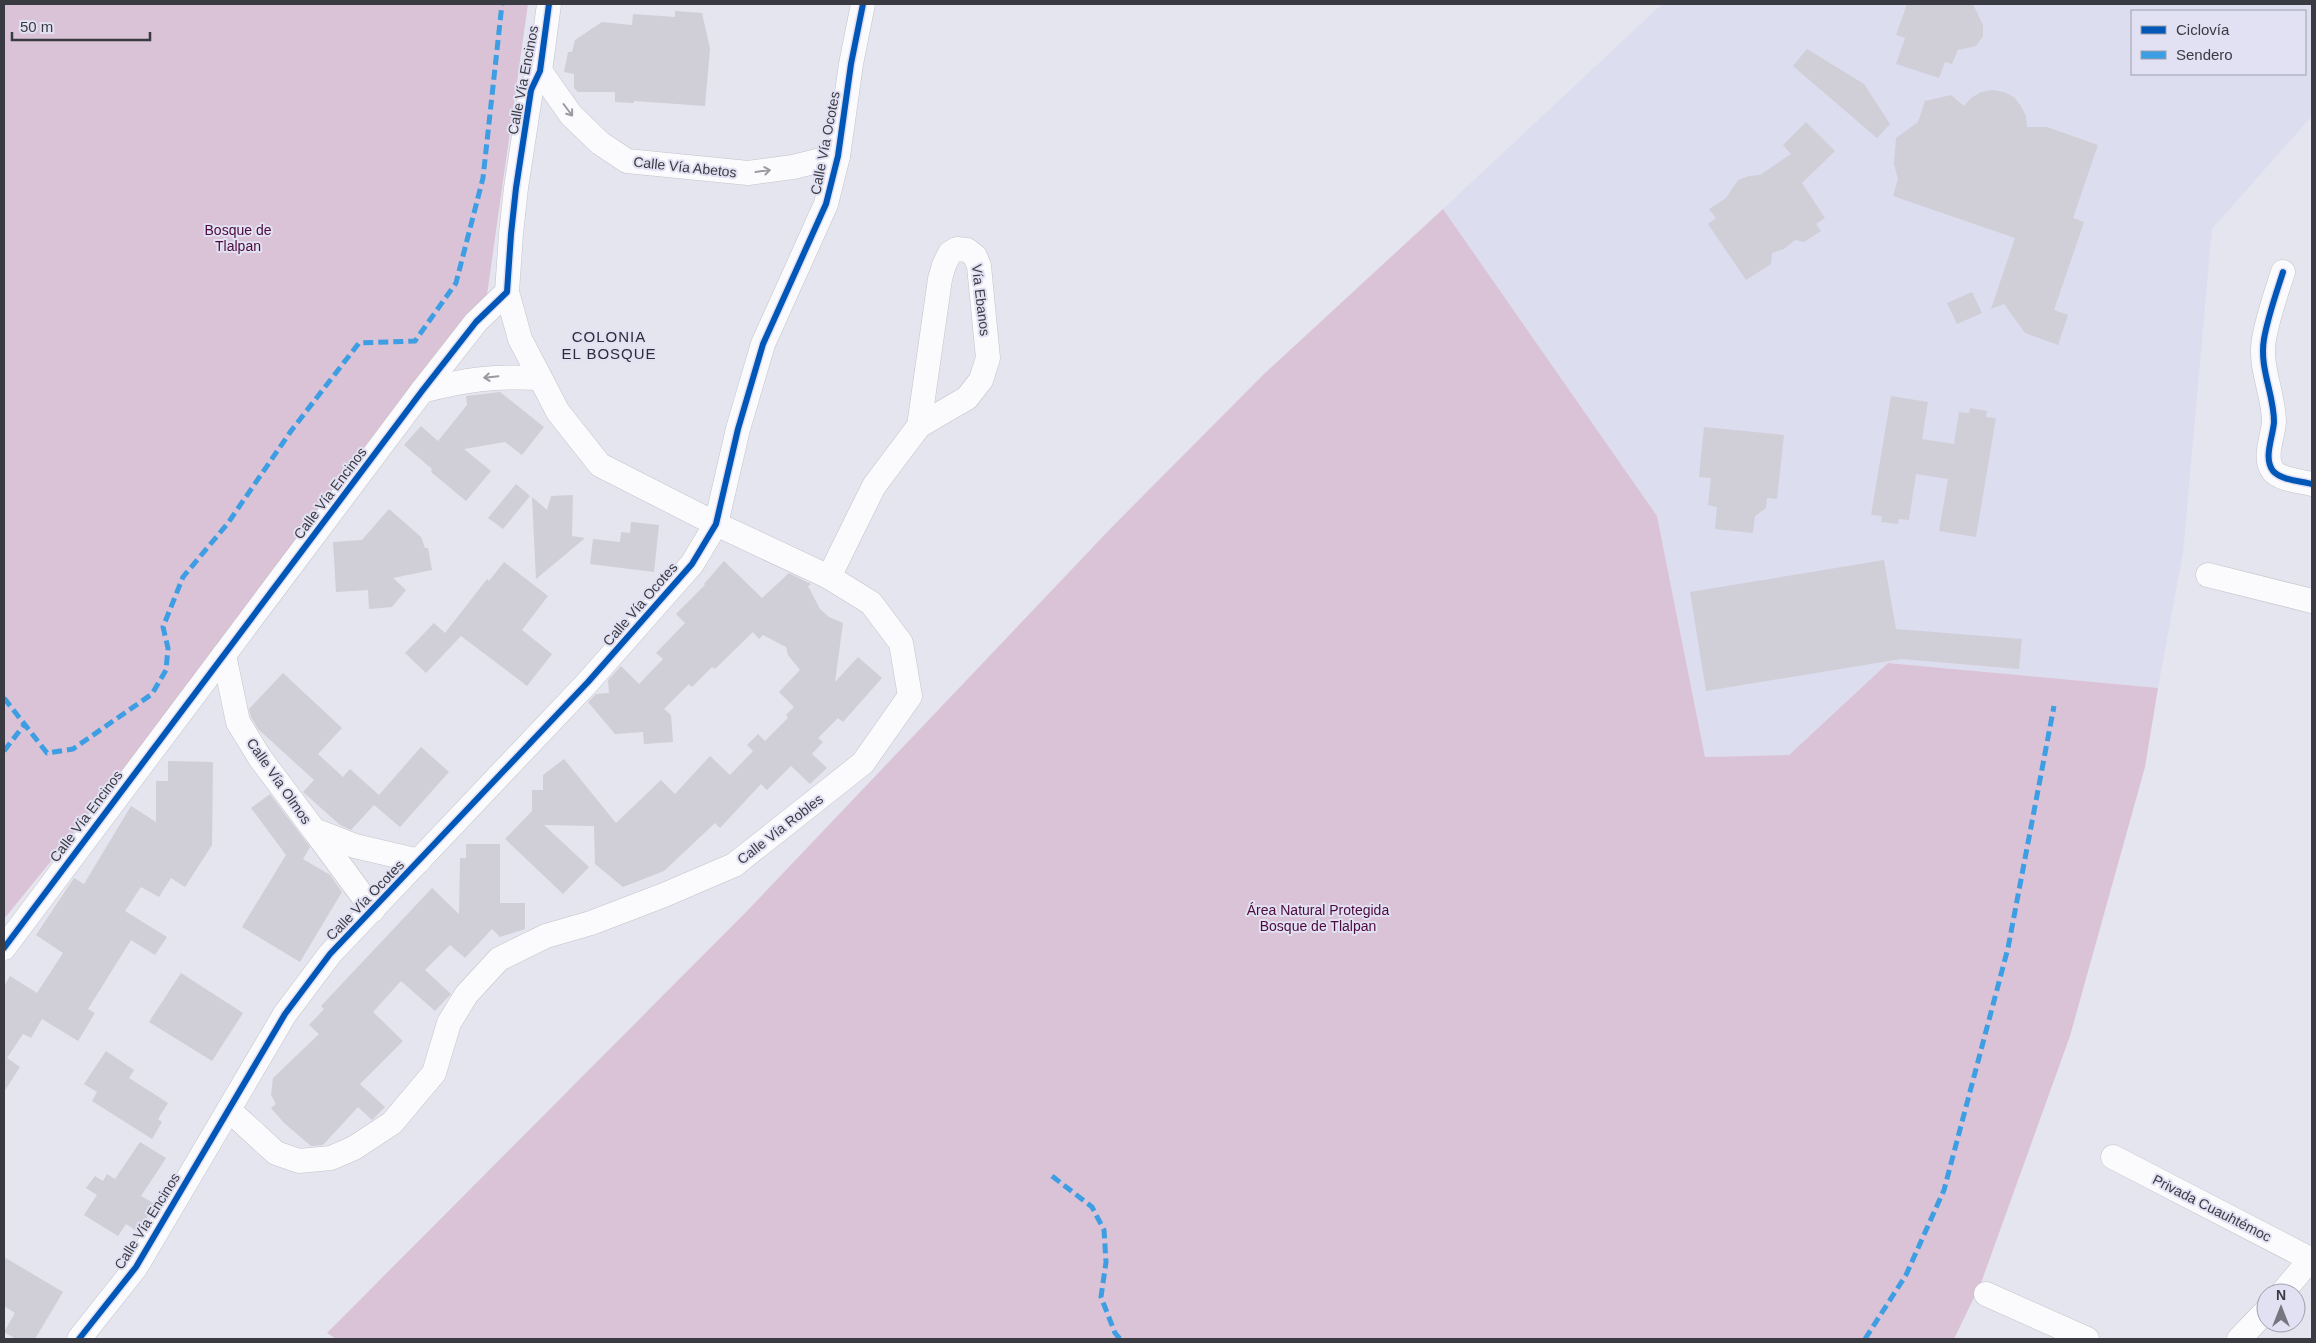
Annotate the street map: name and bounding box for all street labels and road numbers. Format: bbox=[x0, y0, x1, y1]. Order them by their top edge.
street label: Calle Vía Encinos bbox=[505, 24, 541, 136]
street label: Calle Vía Ocotes bbox=[807, 90, 843, 196]
street label: Calle Vía Abetos bbox=[633, 154, 737, 180]
street label: Vía Ebanos bbox=[969, 263, 993, 337]
street label: Calle Vía Encinos bbox=[290, 444, 370, 542]
street label: Calle Vía Ocotes bbox=[599, 559, 681, 649]
street label: Calle Vía Olmos bbox=[243, 735, 315, 827]
street label: Calle Vía Encinos bbox=[46, 767, 126, 865]
street label: Calle Vía Robles bbox=[734, 791, 826, 867]
street label: Calle Vía Ocotes bbox=[323, 857, 407, 943]
street label: Calle Vía Encinos bbox=[111, 1170, 183, 1272]
street label: Privada Cuauhtémoc bbox=[2150, 1171, 2274, 1245]

